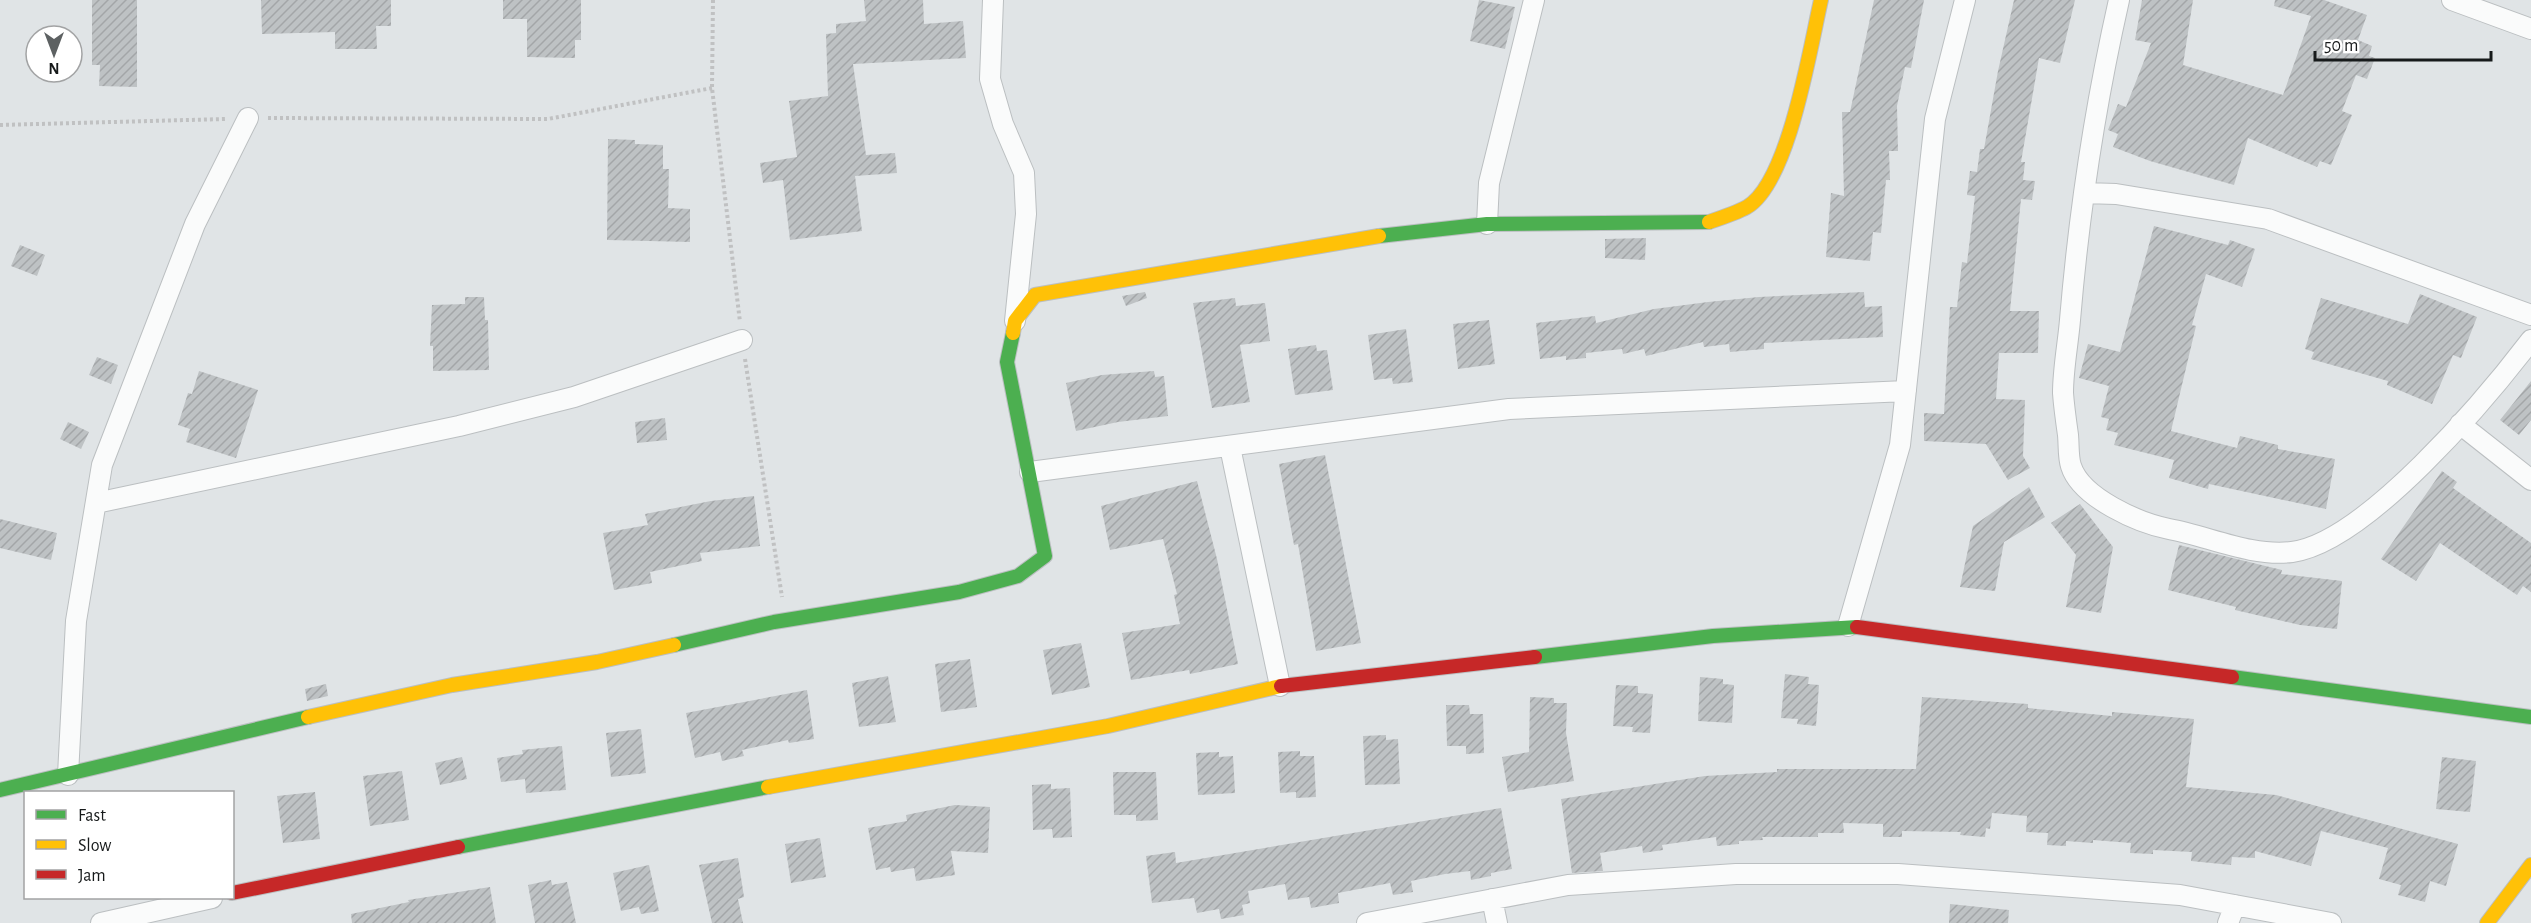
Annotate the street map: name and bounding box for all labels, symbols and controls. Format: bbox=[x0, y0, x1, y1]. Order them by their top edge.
north arrow bbox=[24, 24, 84, 84]
scale bar bbox=[2315, 24, 2490, 62]
text: 50 m bbox=[2324, 37, 2358, 55]
text: N bbox=[48, 60, 60, 76]
legend bbox=[24, 791, 234, 899]
text: Fast bbox=[78, 807, 106, 825]
text: Slow bbox=[78, 837, 111, 855]
text: Jam bbox=[78, 867, 106, 885]

